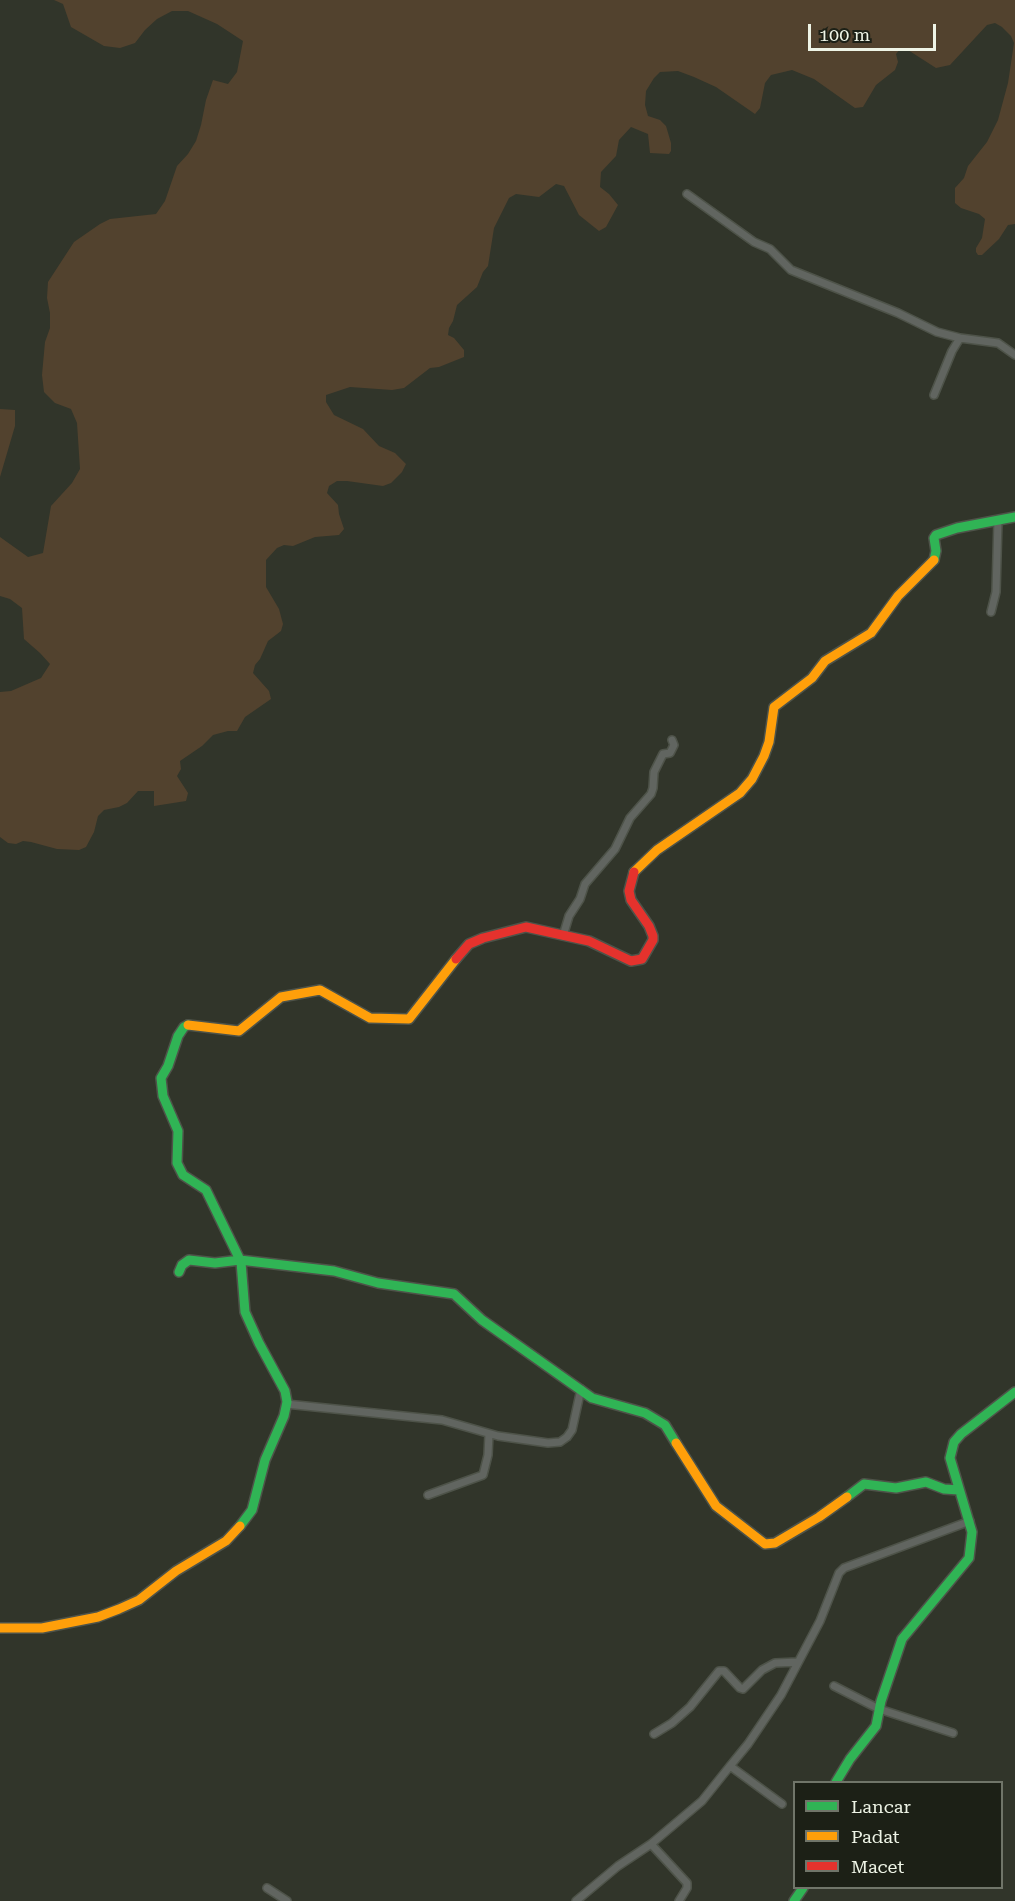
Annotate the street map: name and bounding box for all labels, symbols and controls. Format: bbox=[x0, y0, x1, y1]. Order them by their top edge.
scale bar bbox=[811, 12, 938, 50]
text: 100 m bbox=[819, 24, 870, 45]
legend bbox=[793, 1781, 1003, 1889]
text: Lancar bbox=[851, 1796, 911, 1817]
text: Padat bbox=[851, 1826, 900, 1847]
text: Macet bbox=[851, 1856, 904, 1877]

